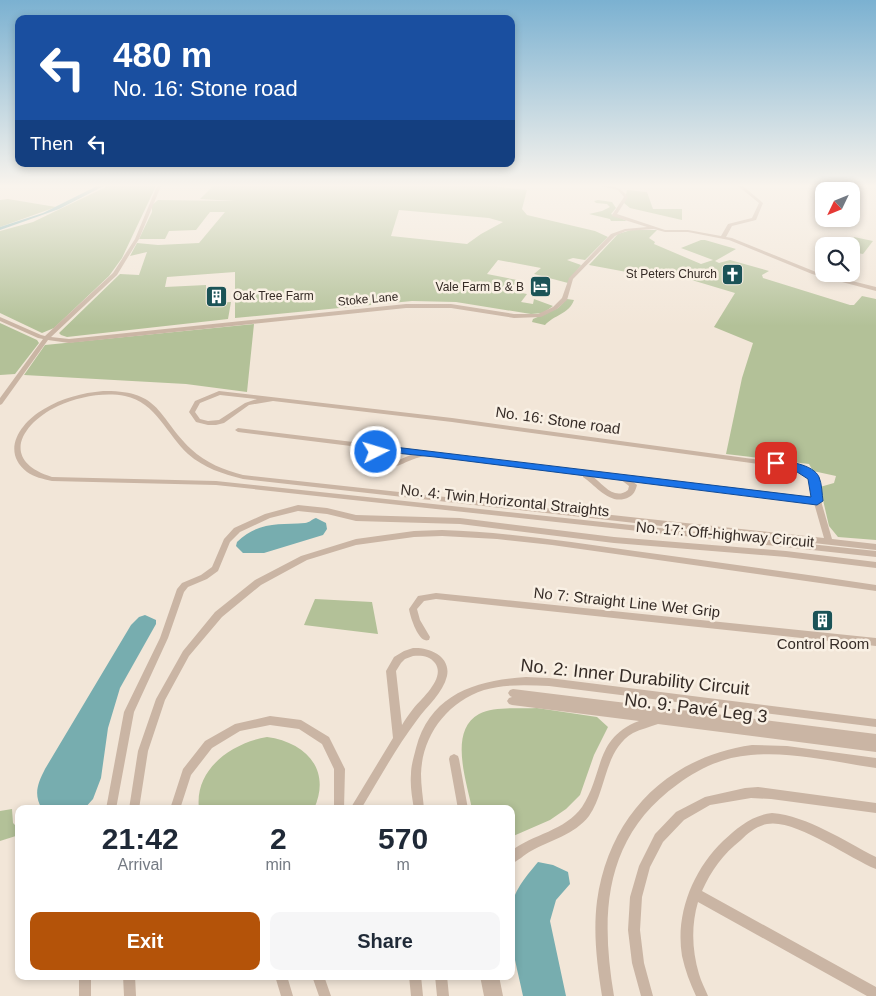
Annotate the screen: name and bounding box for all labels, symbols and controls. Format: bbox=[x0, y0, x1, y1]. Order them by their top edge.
icon: left bbox=[30, 35, 95, 100]
text: 480 m bbox=[113, 35, 212, 74]
text: No. 16: Stone road bbox=[113, 76, 298, 101]
icon: left bbox=[83, 130, 111, 158]
text: Then bbox=[30, 133, 73, 154]
north arrow bbox=[815, 182, 860, 228]
map controls bbox=[815, 182, 860, 282]
button: search bbox=[815, 237, 860, 282]
church icon: St Peters Church bbox=[721, 262, 745, 286]
place label: St Peters Church bbox=[626, 267, 717, 281]
hotel icon: Vale Farm B & B bbox=[528, 275, 552, 299]
place label: Vale Farm B & B bbox=[436, 280, 524, 294]
building icon: Oak Tree Farm bbox=[205, 284, 229, 308]
place label: Oak Tree Farm bbox=[233, 289, 314, 303]
street label: Stoke Lane bbox=[337, 289, 399, 309]
street label: No. 16: Stone road bbox=[494, 403, 622, 437]
position arrow bbox=[349, 425, 401, 477]
pin bbox=[755, 442, 797, 484]
icon: arrive bbox=[762, 449, 790, 477]
street label: No. 4: Twin Horizontal Straights bbox=[400, 481, 610, 519]
street label: No. 17: Off-highway Circuit bbox=[635, 518, 816, 550]
street label: No 7: Straight Line Wet Grip bbox=[533, 584, 721, 620]
building icon: Control Room bbox=[811, 608, 835, 632]
place label: Control Room bbox=[777, 635, 869, 652]
street label: No. 2: Inner Durability Circuit bbox=[520, 655, 750, 699]
street label: No. 9: Pavé Leg 3 bbox=[623, 689, 769, 727]
text: 21:42 bbox=[102, 822, 179, 855]
text: 2 bbox=[270, 822, 287, 855]
text: 570 bbox=[378, 822, 428, 855]
text: Arrival bbox=[118, 856, 163, 873]
text: min bbox=[265, 856, 291, 873]
text: m bbox=[396, 856, 410, 873]
button: Exit bbox=[30, 912, 260, 970]
button: Share bbox=[270, 912, 500, 970]

